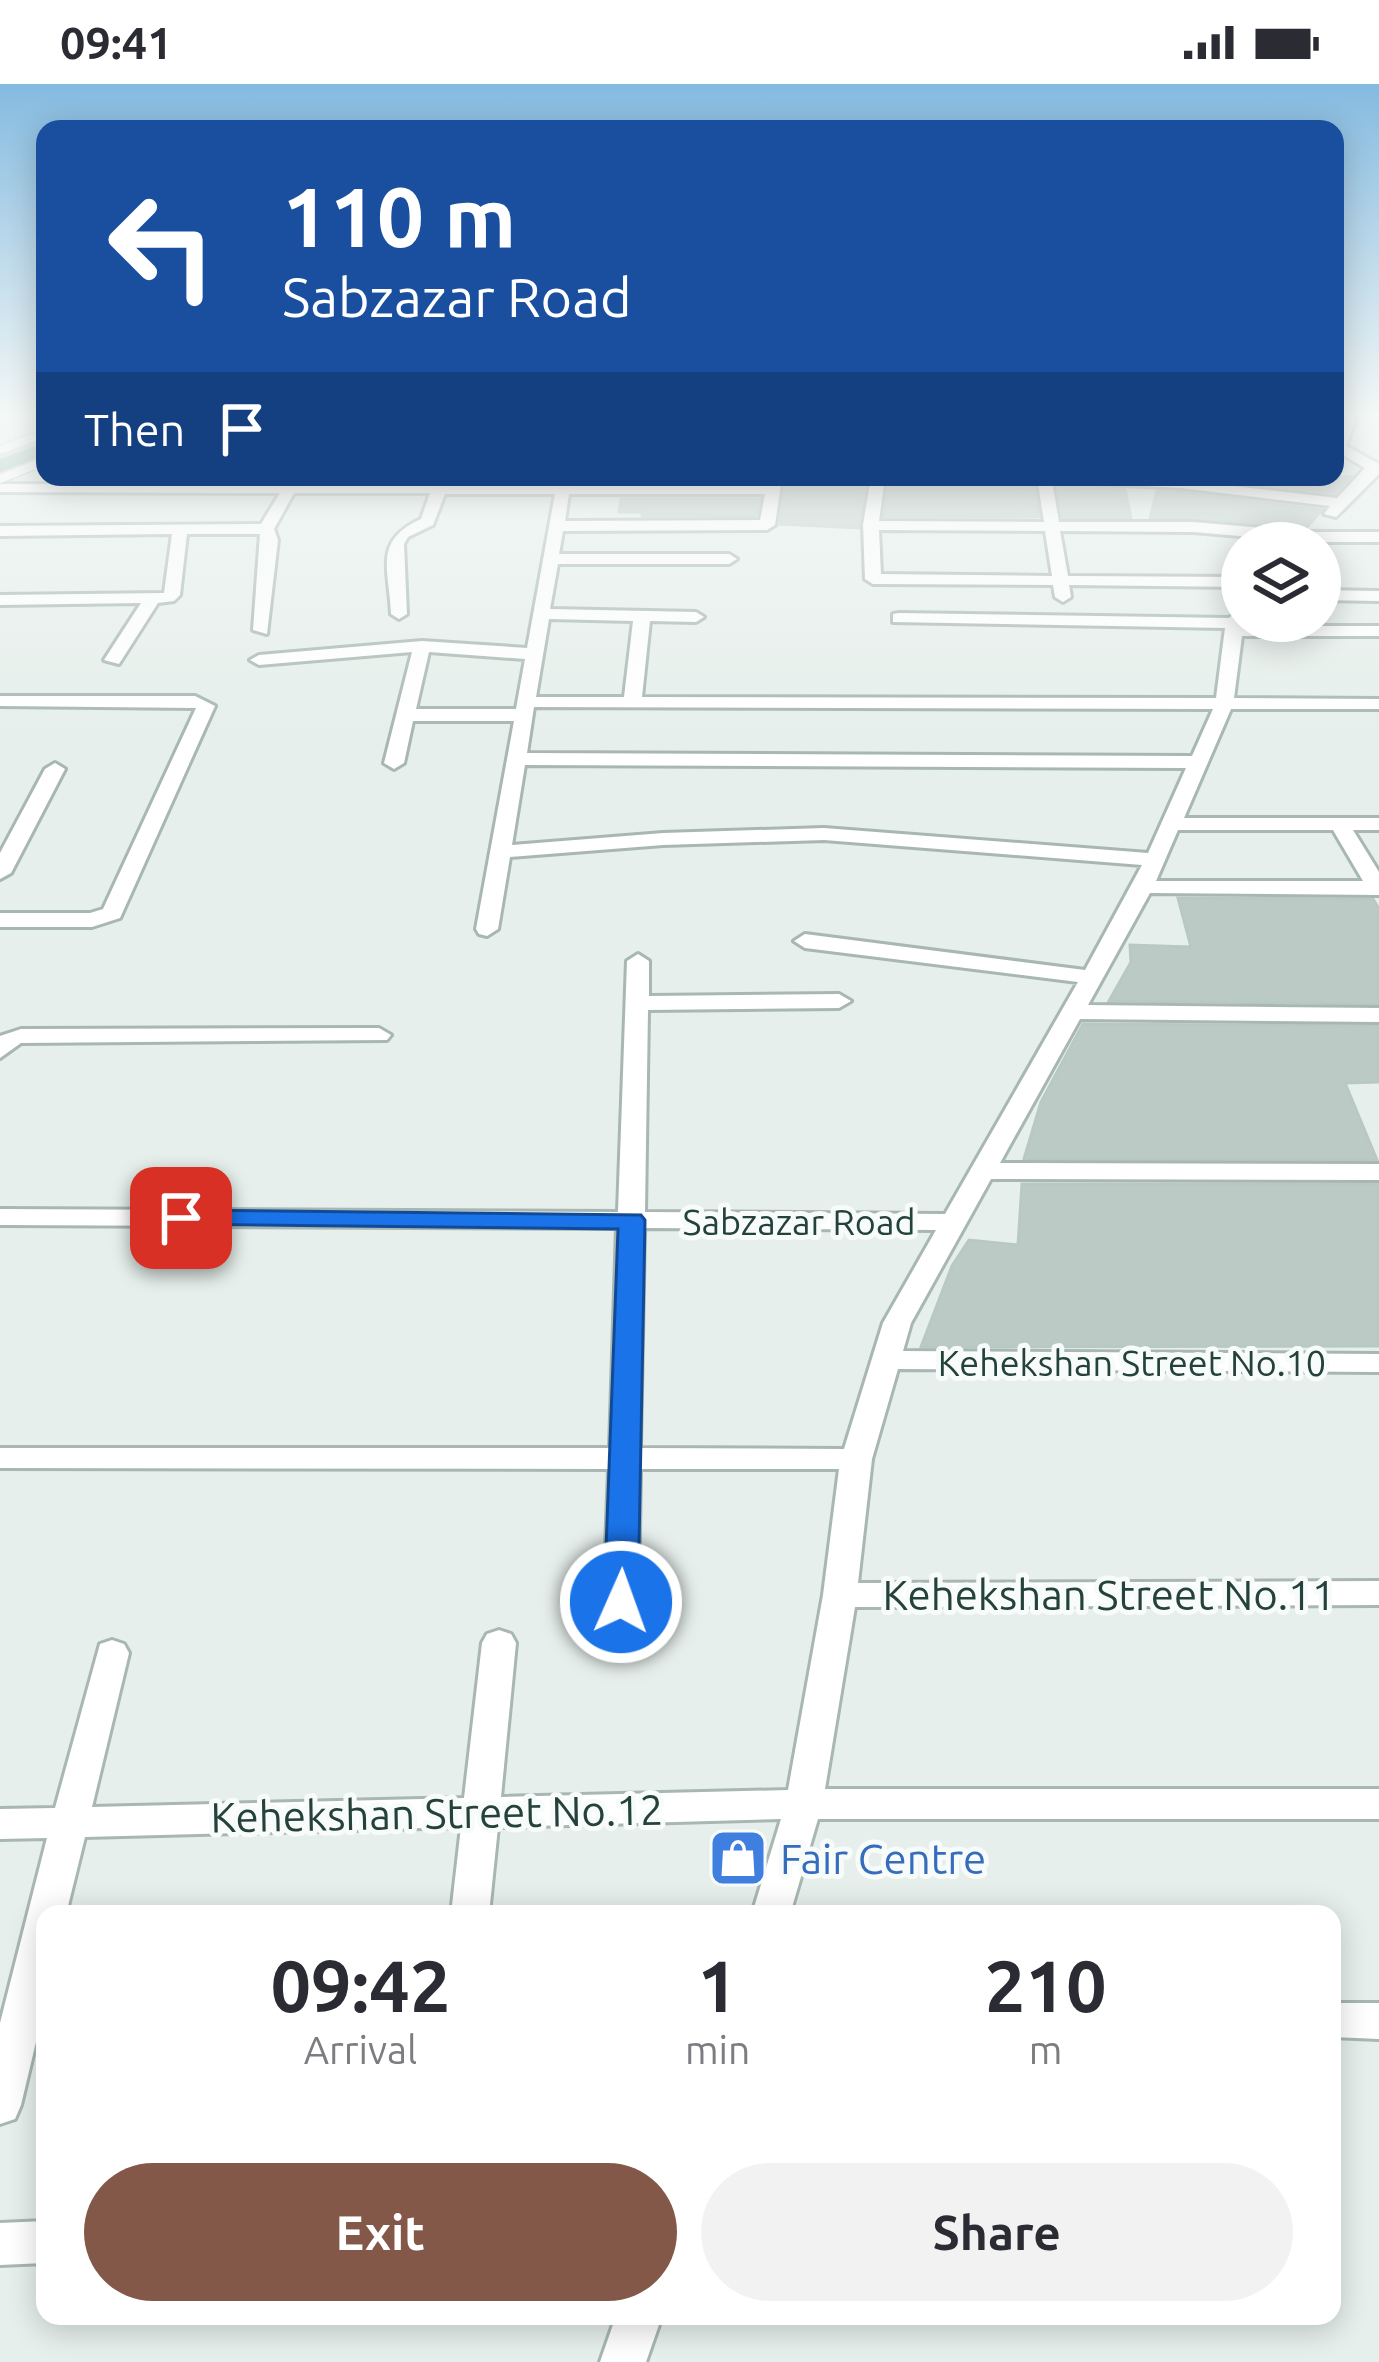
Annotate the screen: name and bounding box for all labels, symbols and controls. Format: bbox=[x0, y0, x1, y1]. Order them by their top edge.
text: 09:41 bbox=[60, 17, 173, 68]
icon: left bbox=[84, 168, 240, 324]
text: 110 m bbox=[282, 169, 516, 263]
text: Sabzazar Road bbox=[282, 267, 632, 327]
icon: arrive bbox=[209, 396, 275, 462]
text: Then bbox=[84, 404, 185, 455]
map controls bbox=[1221, 522, 1341, 642]
button: layers bbox=[1221, 522, 1341, 642]
pin bbox=[130, 1167, 232, 1269]
icon: arrive bbox=[148, 1185, 214, 1251]
street label: Sabzazar Road bbox=[683, 1201, 916, 1242]
street label: Kehekshan Street No.10 bbox=[938, 1342, 1326, 1383]
position arrow bbox=[558, 1539, 684, 1665]
street label: Kehekshan Street No.11 bbox=[882, 1571, 1336, 1618]
street label: Kehekshan Street No.12 bbox=[210, 1786, 664, 1840]
shop icon: Fair Centre bbox=[707, 1827, 769, 1889]
place label: Fair Centre bbox=[780, 1835, 986, 1882]
text: 09:42 bbox=[270, 1945, 451, 2026]
text: 1 bbox=[697, 1945, 738, 2026]
text: 210 bbox=[985, 1945, 1107, 2026]
text: Arrival bbox=[304, 2028, 417, 2071]
text: min bbox=[685, 2028, 750, 2071]
text: m bbox=[1029, 2028, 1062, 2071]
button: Exit bbox=[84, 2163, 677, 2301]
button: Share bbox=[701, 2163, 1293, 2301]

